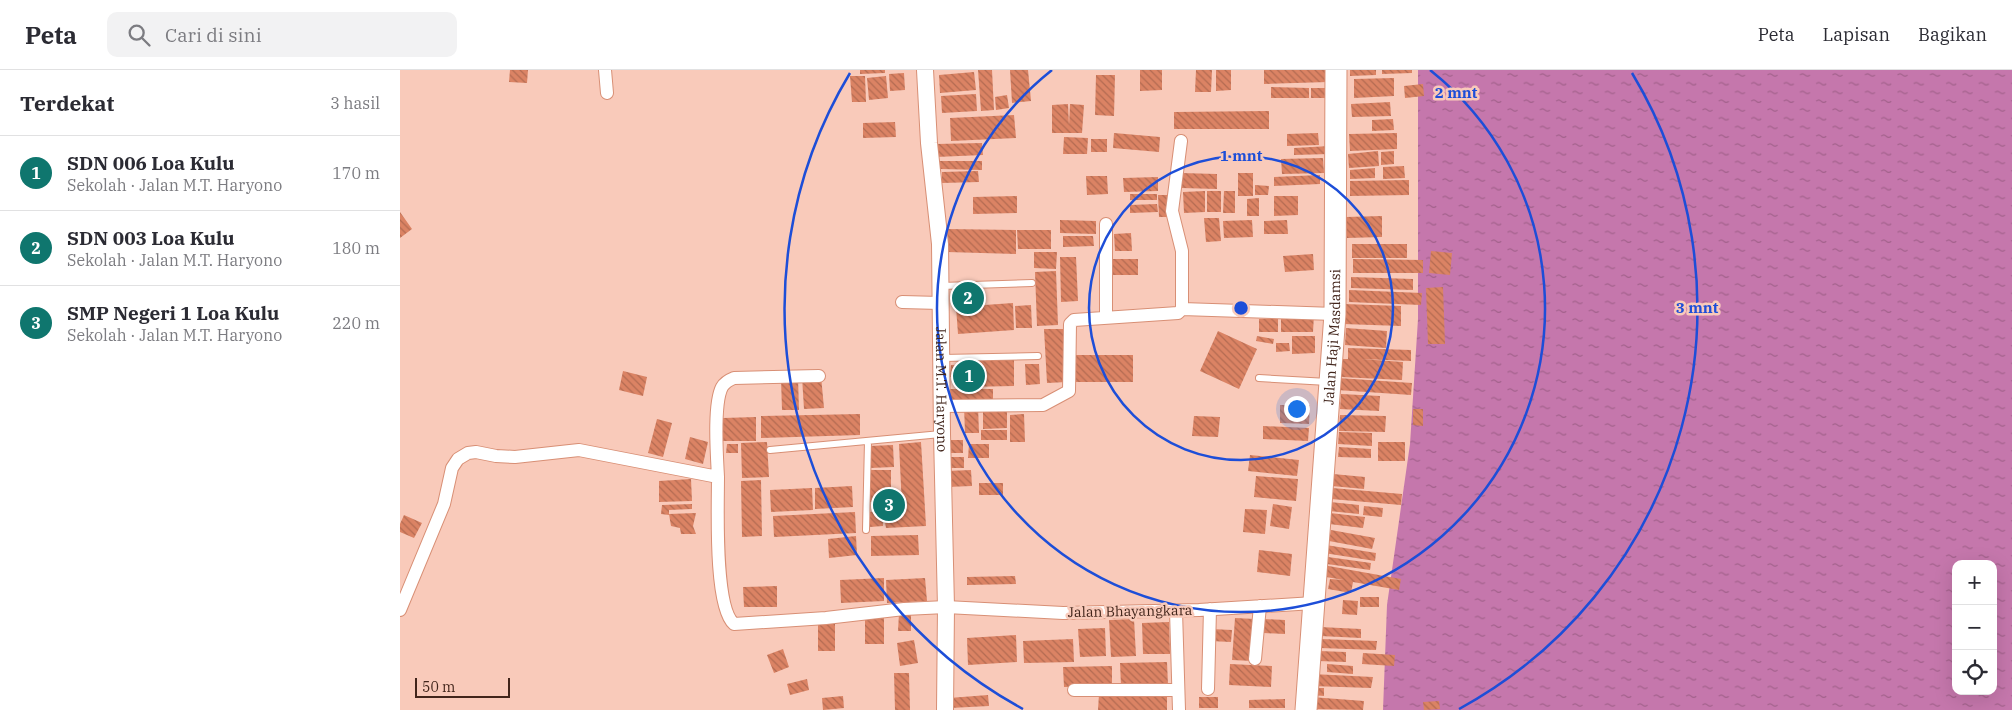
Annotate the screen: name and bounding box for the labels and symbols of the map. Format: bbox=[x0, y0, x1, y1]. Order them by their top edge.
text: 2 mnt bbox=[1435, 83, 1478, 102]
text: 1 mnt bbox=[1220, 146, 1263, 165]
street label: Jalan Haji Masdamsi bbox=[1319, 269, 1344, 406]
pin: 2 bbox=[952, 279, 984, 317]
text: 3 mnt bbox=[1676, 298, 1719, 317]
centre of rings bbox=[1232, 299, 1250, 317]
street label: Jalan M.T. Haryono bbox=[932, 327, 951, 452]
pin: 1 bbox=[953, 357, 985, 395]
your location bbox=[1284, 396, 1310, 422]
pin: 3 bbox=[873, 486, 905, 524]
street label: Jalan Bhayangkara bbox=[1067, 601, 1193, 621]
scale bar bbox=[415, 675, 510, 698]

